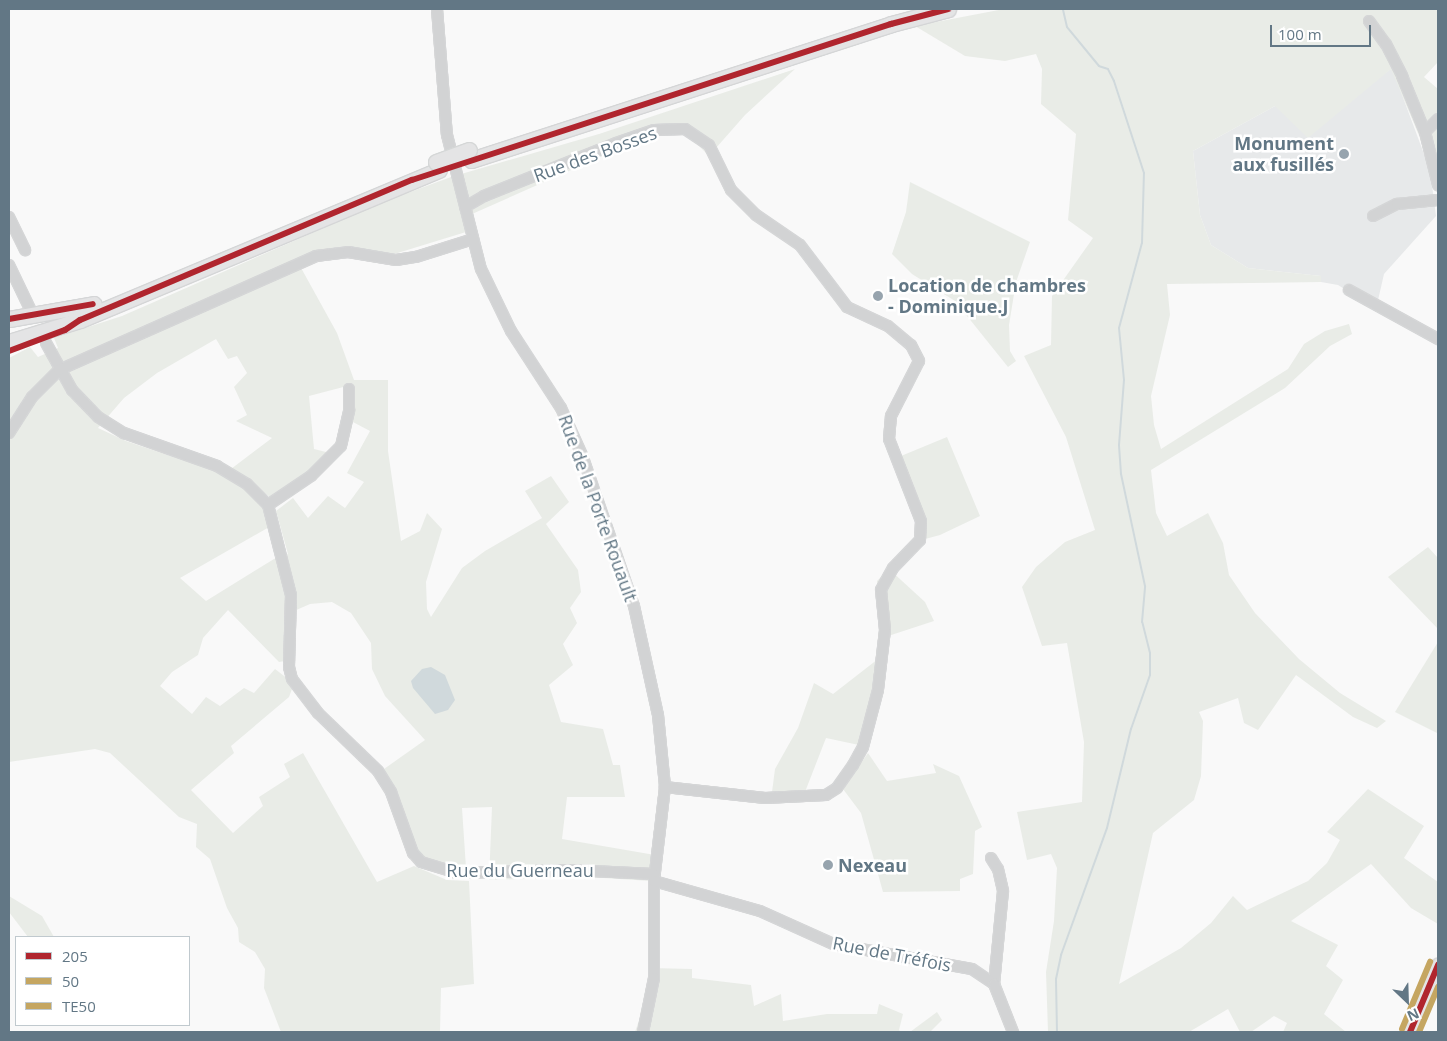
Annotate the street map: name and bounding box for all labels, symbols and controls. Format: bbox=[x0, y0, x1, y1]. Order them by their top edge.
scale bar bbox=[1272, 15, 1373, 47]
text: 100 m bbox=[1278, 24, 1322, 44]
street label: Rue des Bosses bbox=[530, 122, 660, 186]
place label: Monument aux fusillés bbox=[1232, 133, 1334, 176]
marker: Monument aux fusillés bbox=[1338, 148, 1350, 160]
place label: Location de chambres - Dominique.J bbox=[888, 275, 1086, 318]
marker: Location de chambres - Dominique.J bbox=[872, 290, 884, 302]
street label: Rue de la Porte Rouault bbox=[554, 412, 642, 604]
place label: Nexeau bbox=[838, 854, 907, 876]
street label: Rue du Guerneau bbox=[446, 859, 594, 881]
marker: Nexeau bbox=[822, 859, 834, 871]
street label: Rue de Tréfois bbox=[831, 932, 953, 976]
legend bbox=[15, 936, 190, 1026]
text: 205 bbox=[62, 946, 88, 966]
text: 50 bbox=[62, 971, 79, 991]
north arrow bbox=[1382, 976, 1432, 1026]
text: TE50 bbox=[62, 996, 96, 1016]
text: N bbox=[1404, 1004, 1422, 1026]

